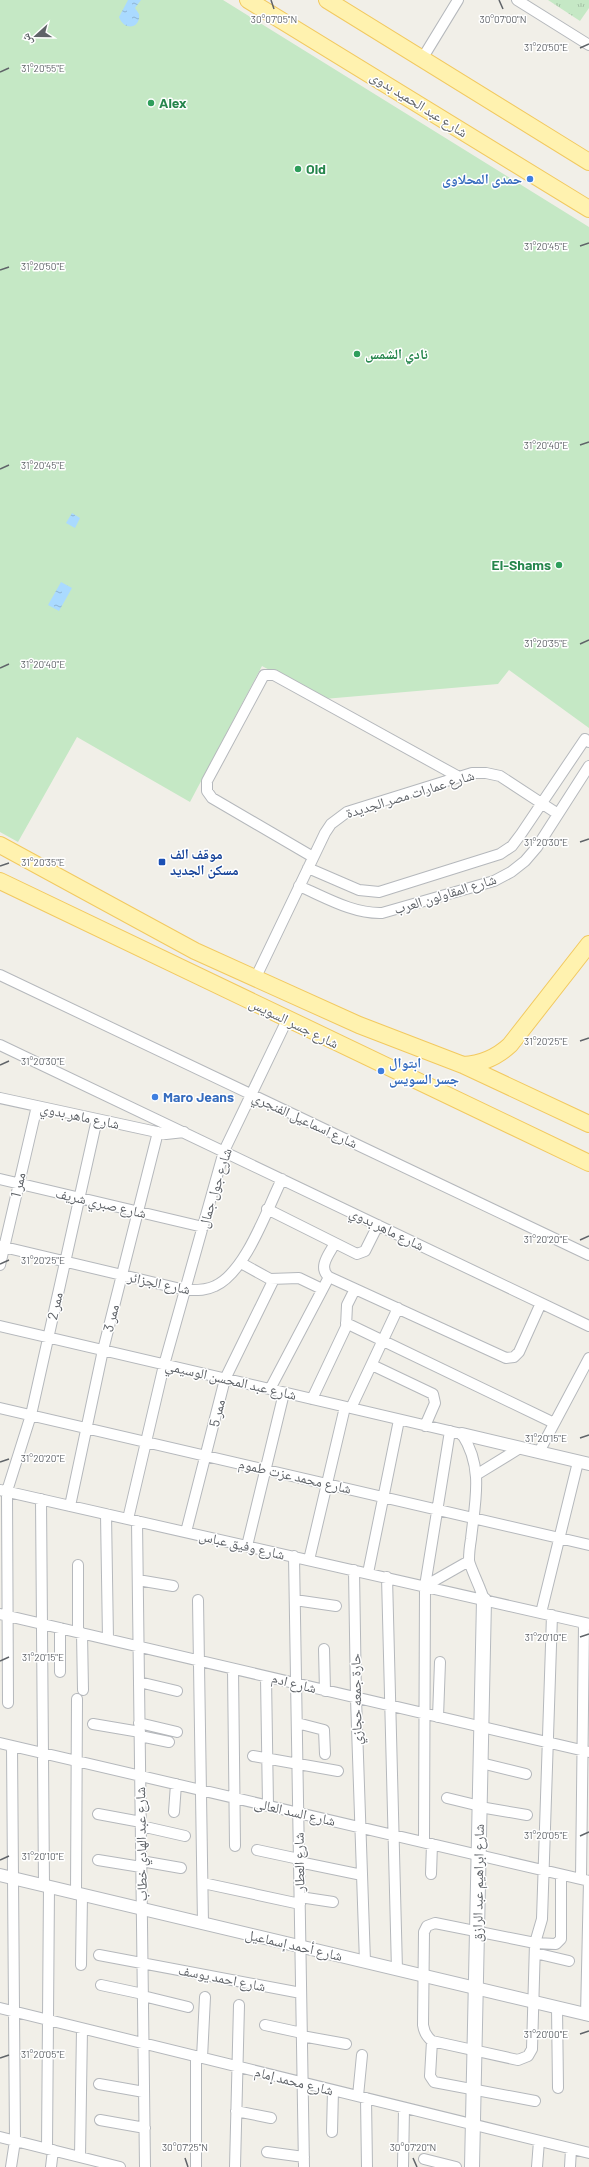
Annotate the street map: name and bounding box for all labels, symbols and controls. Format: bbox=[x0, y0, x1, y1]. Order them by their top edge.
text: 30°07'05"N bbox=[251, 13, 297, 25]
text: 30°07'00"N bbox=[480, 13, 527, 25]
north arrow bbox=[16, 16, 56, 56]
text: ش bbox=[18, 31, 36, 48]
text: 31°20'50"E bbox=[524, 41, 568, 53]
text: 31°20'55"E bbox=[21, 62, 65, 74]
street label: شارع عبد الحميد بدوى bbox=[366, 67, 471, 142]
place label: Alex bbox=[159, 94, 187, 111]
marker: Alex bbox=[146, 98, 156, 108]
place label: Old bbox=[306, 160, 326, 177]
marker: Old bbox=[293, 164, 303, 174]
place label: حمدى المحلاوى bbox=[442, 170, 522, 188]
marker: حمدى المحلاوى bbox=[525, 174, 535, 184]
text: 31°20'45"E bbox=[524, 240, 568, 252]
text: 31°20'50"E bbox=[21, 260, 65, 272]
place label: نادي الشمس bbox=[365, 345, 428, 365]
marker: نادي الشمس bbox=[352, 349, 362, 359]
text: 31°20'40"E bbox=[524, 439, 568, 451]
text: 31°20'45"E bbox=[21, 459, 65, 471]
place label: El-Shams bbox=[492, 556, 551, 573]
marker: El-Shams bbox=[554, 560, 564, 570]
text: 31°20'35"E bbox=[524, 637, 568, 649]
text: 31°20'40"E bbox=[21, 658, 65, 670]
street label: شارع عمارات مصر الجديدة bbox=[344, 766, 477, 823]
text: 31°20'30"E bbox=[524, 836, 568, 848]
place label: موقف الف مسكن الجديد bbox=[170, 845, 239, 879]
text: 31°20'35"E bbox=[21, 856, 65, 868]
marker: موقف الف مسكن الجديد bbox=[157, 857, 167, 867]
street label: شارع المقاولون العرب bbox=[392, 870, 499, 919]
street label: شارع جسر السويس bbox=[246, 994, 342, 1053]
text: 31°20'25"E bbox=[524, 1035, 568, 1047]
place label: ابتوال جسر السويس bbox=[389, 1054, 459, 1088]
text: 31°20'30"E bbox=[21, 1055, 65, 1067]
marker: ابتوال جسر السويس bbox=[376, 1066, 386, 1076]
place label: Maro Jeans bbox=[163, 1088, 234, 1105]
street label: شارع اسماعيل الفنجري bbox=[248, 1088, 360, 1155]
marker: Maro Jeans bbox=[150, 1092, 160, 1102]
street label: شارع ماهر بدوي bbox=[38, 1099, 121, 1136]
street label: شارع جول جمال bbox=[194, 1146, 237, 1230]
street label: ممر 1 bbox=[6, 1171, 30, 1199]
street label: شارع صبري شريف bbox=[53, 1184, 148, 1225]
street label: شارع ماهر بدوي bbox=[346, 1203, 427, 1257]
text: 31°20'20"E bbox=[524, 1233, 568, 1245]
text: 31°20'25"E bbox=[21, 1254, 65, 1266]
street label: شارع الجزائر bbox=[125, 1267, 192, 1299]
street label: ممر 2 bbox=[43, 1290, 67, 1322]
street label: ممر 3 bbox=[99, 1302, 123, 1334]
street label: شارع عبد المحسن الوسيمي bbox=[163, 1356, 298, 1406]
street label: ممر 5 bbox=[205, 1397, 229, 1429]
text: 31°20'15"E bbox=[525, 1432, 567, 1444]
text: 31°20'20"E bbox=[21, 1452, 65, 1464]
street label: شارع محمد عزت طموم bbox=[237, 1454, 353, 1499]
street label: شارع وفيق عباس bbox=[197, 1526, 287, 1565]
text: 31°20'10"E bbox=[525, 1631, 567, 1643]
text: 31°20'15"E bbox=[22, 1651, 64, 1663]
street label: حارة جمعه حجازي bbox=[346, 1653, 368, 1745]
street label: شارع ادم bbox=[270, 1669, 318, 1698]
street label: شارع عبد الهادي خطاب bbox=[131, 1787, 154, 1901]
street label: شارع السد العالى bbox=[252, 1794, 337, 1831]
street label: شارع ابراهيم عبد الرازق bbox=[468, 1824, 489, 1942]
text: 31°20'05"E bbox=[524, 1829, 568, 1841]
street label: شارع العطار bbox=[289, 1832, 310, 1893]
text: 31°20'10"E bbox=[22, 1850, 64, 1862]
street label: شارع أحمد إسماعيل bbox=[243, 1925, 344, 1966]
street label: شارع احمد يوسف bbox=[176, 1961, 267, 1996]
text: 31°20'00"E bbox=[524, 2028, 568, 2040]
text: 31°20'05"E bbox=[21, 2048, 65, 2060]
street label: شارع محمد إمام bbox=[253, 2063, 335, 2100]
text: 30°07'25"N bbox=[162, 2141, 208, 2153]
text: 30°07'20"N bbox=[390, 2141, 436, 2153]

